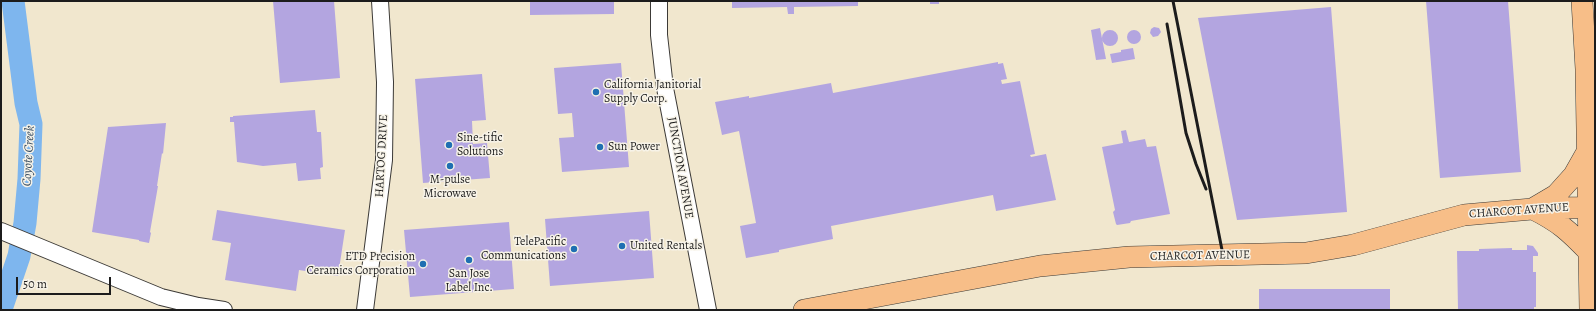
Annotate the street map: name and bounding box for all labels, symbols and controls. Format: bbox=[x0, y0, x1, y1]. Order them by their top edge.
place label: California Janitorial Supply Corp. bbox=[604, 78, 701, 106]
marker: California Janitorial Supply Corp. bbox=[591, 87, 601, 97]
street label: HARTOG DRIVE bbox=[373, 114, 391, 198]
street label: JUNCTION AVENUE bbox=[664, 116, 696, 220]
water label: Coyote Creek bbox=[20, 125, 38, 187]
place label: Sine-tific Solutions bbox=[457, 131, 503, 159]
marker: Sine-tific Solutions bbox=[444, 140, 454, 150]
place label: Sun Power bbox=[608, 140, 660, 154]
marker: Sun Power bbox=[595, 142, 605, 152]
marker: M-pulse Microwave bbox=[445, 161, 455, 171]
place label: M-pulse Microwave bbox=[424, 173, 476, 201]
street label: CHARCOT AVENUE bbox=[1469, 200, 1569, 222]
place label: TelePacific Communications bbox=[481, 235, 566, 263]
place label: United Rentals bbox=[630, 239, 702, 253]
marker: United Rentals bbox=[617, 241, 627, 251]
marker: TelePacific Communications bbox=[569, 244, 579, 254]
street label: CHARCOT AVENUE bbox=[1150, 248, 1250, 264]
place label: ETD Precision Ceramics Corporation bbox=[307, 250, 415, 278]
marker: San Jose Label Inc. bbox=[464, 255, 474, 265]
marker: ETD Precision Ceramics Corporation bbox=[418, 259, 428, 269]
place label: San Jose Label Inc. bbox=[445, 267, 493, 295]
scale bar bbox=[18, 269, 113, 295]
text: 50 m bbox=[23, 276, 47, 292]

